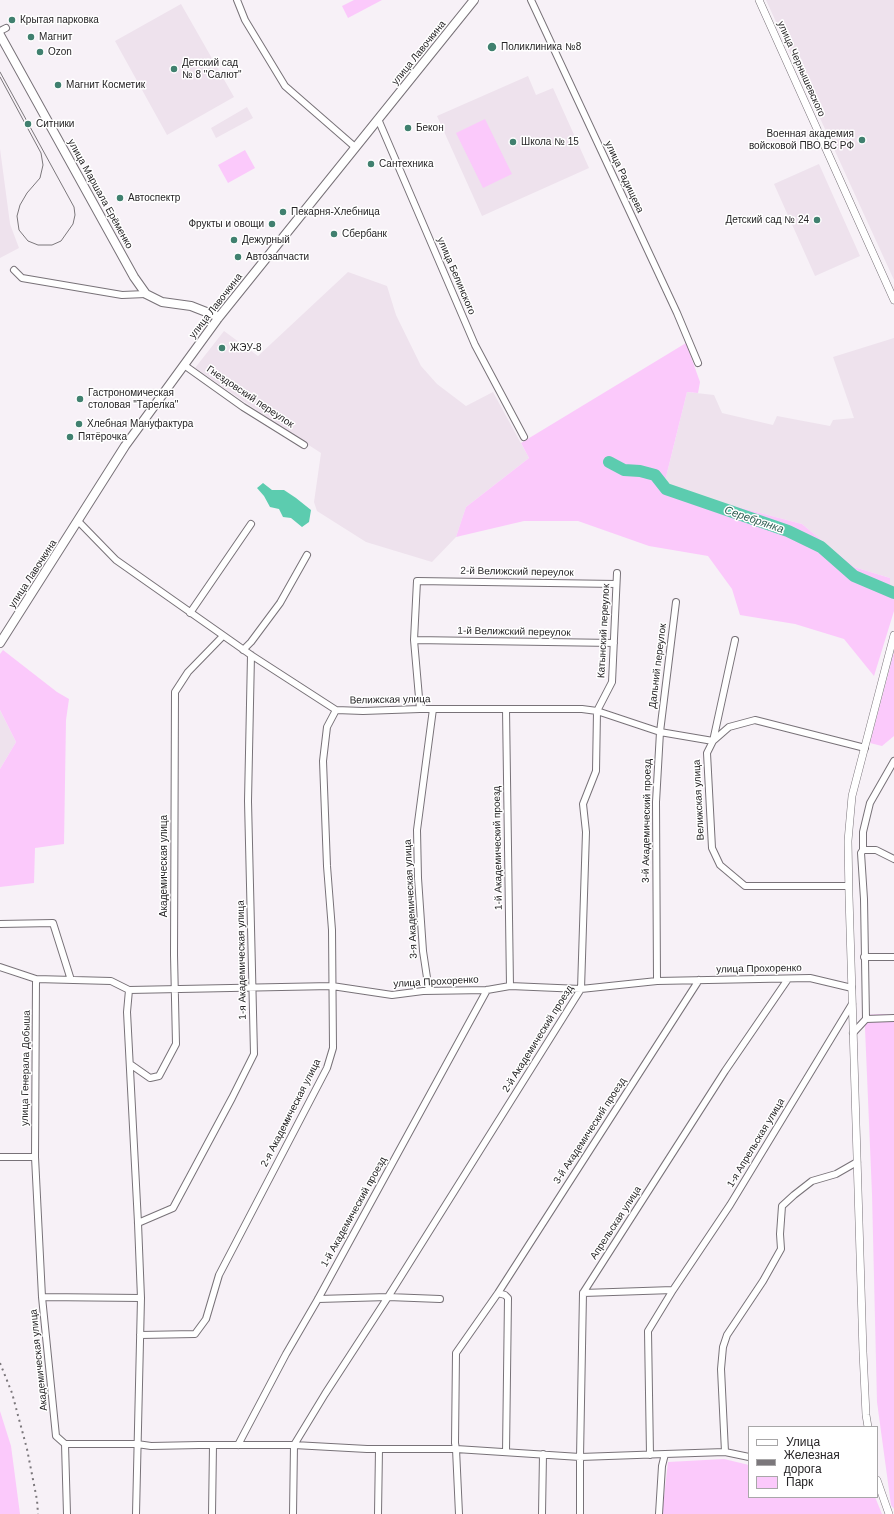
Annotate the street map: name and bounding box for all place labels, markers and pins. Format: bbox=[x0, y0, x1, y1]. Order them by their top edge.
place label: Крытая парковка bbox=[20, 14, 99, 26]
marker: Крытая парковка bbox=[7, 15, 17, 25]
place label: Магнит bbox=[39, 31, 72, 43]
marker: Магнит bbox=[26, 32, 36, 42]
marker: Поликлиника №8 bbox=[486, 41, 498, 53]
place label: Поликлиника №8 bbox=[501, 41, 581, 53]
place label: Ozon bbox=[48, 46, 72, 58]
marker: Ozon bbox=[35, 47, 45, 57]
place label: Детский сад № 8 "Салют" bbox=[182, 57, 242, 80]
marker: Детский сад № 8 "Салют" bbox=[169, 64, 179, 74]
place label: Магнит Косметик bbox=[66, 79, 145, 91]
marker: Магнит Косметик bbox=[53, 80, 63, 90]
place label: Ситники bbox=[36, 118, 74, 130]
marker: Ситники bbox=[23, 119, 33, 129]
place label: Бекон bbox=[416, 122, 444, 134]
marker: Бекон bbox=[403, 123, 413, 133]
place label: Военная академия войсковой ПВО ВС РФ bbox=[749, 128, 854, 152]
marker: Военная академия войсковой ПВО ВС РФ bbox=[857, 135, 867, 145]
place label: Школа № 15 bbox=[521, 136, 579, 148]
marker: Школа № 15 bbox=[508, 137, 518, 147]
place label: Сантехника bbox=[379, 158, 433, 170]
marker: Сантехника bbox=[366, 159, 376, 169]
place label: Автоспектр bbox=[128, 192, 180, 204]
marker: Автоспектр bbox=[115, 193, 125, 203]
place label: Пекарня-Хлебница bbox=[291, 206, 380, 218]
marker: Пекарня-Хлебница bbox=[278, 207, 288, 217]
place label: Детский сад № 24 bbox=[725, 214, 809, 226]
marker: Детский сад № 24 bbox=[812, 215, 822, 225]
place label: Фрукты и овощи bbox=[188, 218, 264, 230]
marker: Фрукты и овощи bbox=[267, 219, 277, 229]
place label: Сбербанк bbox=[342, 228, 387, 240]
marker: Сбербанк bbox=[329, 229, 339, 239]
place label: Дежурный bbox=[242, 234, 290, 246]
marker: Дежурный bbox=[229, 235, 239, 245]
place label: Автозапчасти bbox=[246, 251, 309, 263]
marker: Автозапчасти bbox=[233, 252, 243, 262]
place label: ЖЭУ-8 bbox=[230, 342, 262, 354]
marker: ЖЭУ-8 bbox=[217, 343, 227, 353]
place label: Гастрономическая столовая "Тарелка" bbox=[88, 387, 178, 410]
marker: Гастрономическая столовая "Тарелка" bbox=[75, 394, 85, 404]
place label: Хлебная Мануфактура bbox=[87, 418, 193, 430]
marker: Хлебная Мануфактура bbox=[74, 419, 84, 429]
place label: Пятёрочка bbox=[78, 431, 127, 443]
marker: Пятёрочка bbox=[65, 432, 75, 442]

